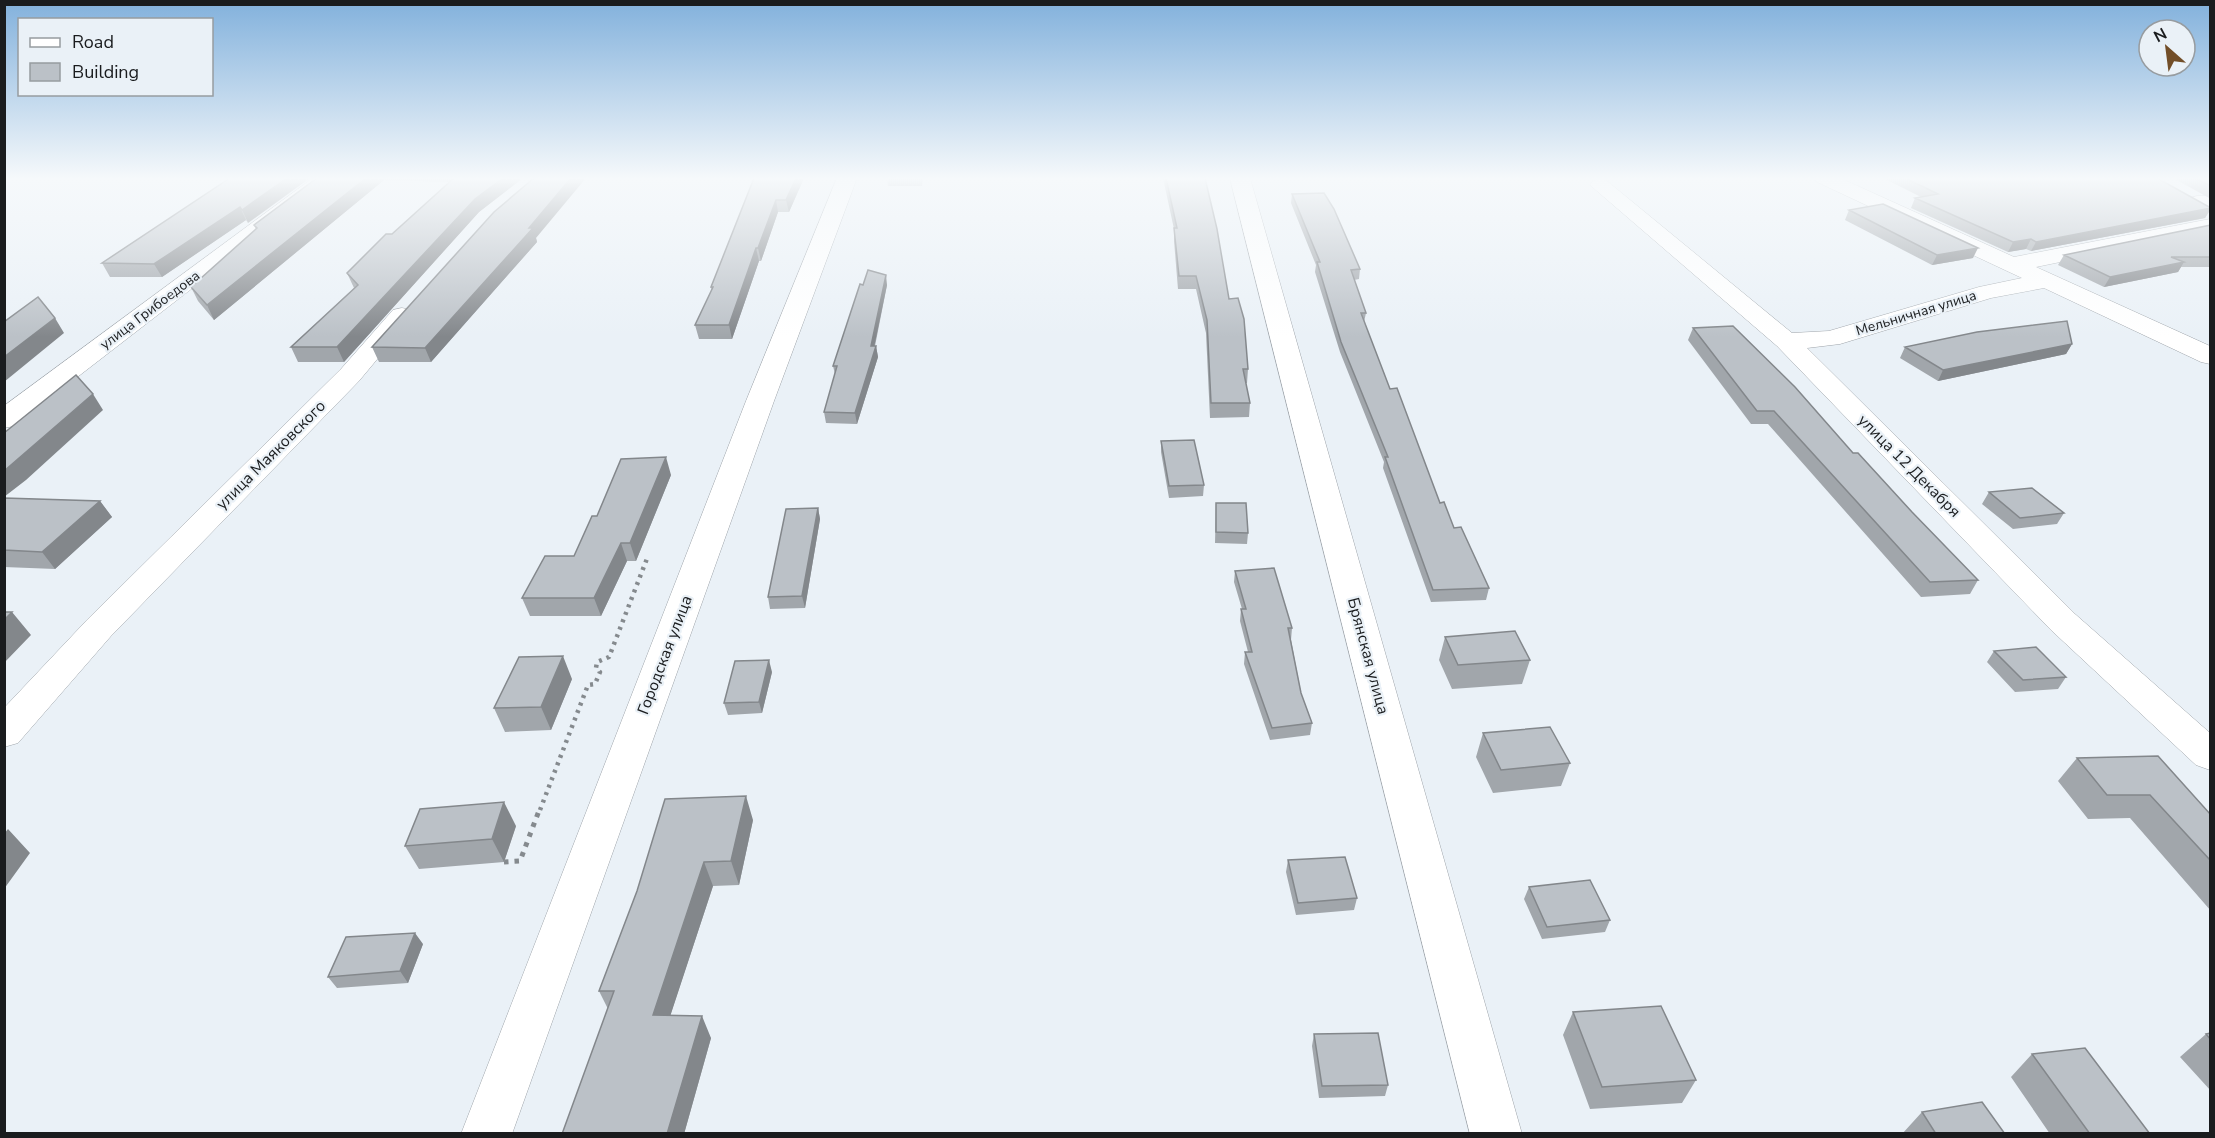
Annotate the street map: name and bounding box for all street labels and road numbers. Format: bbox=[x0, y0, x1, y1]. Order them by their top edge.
street label: улица Грибоедова bbox=[96, 266, 204, 354]
street label: Мельничная улица bbox=[1853, 286, 1979, 340]
street label: улица Маяковского bbox=[211, 395, 331, 515]
street label: улица 12 Декабря bbox=[1853, 410, 1965, 522]
street label: Городская улица bbox=[632, 592, 698, 718]
street label: Брянская улица bbox=[1342, 595, 1394, 717]

